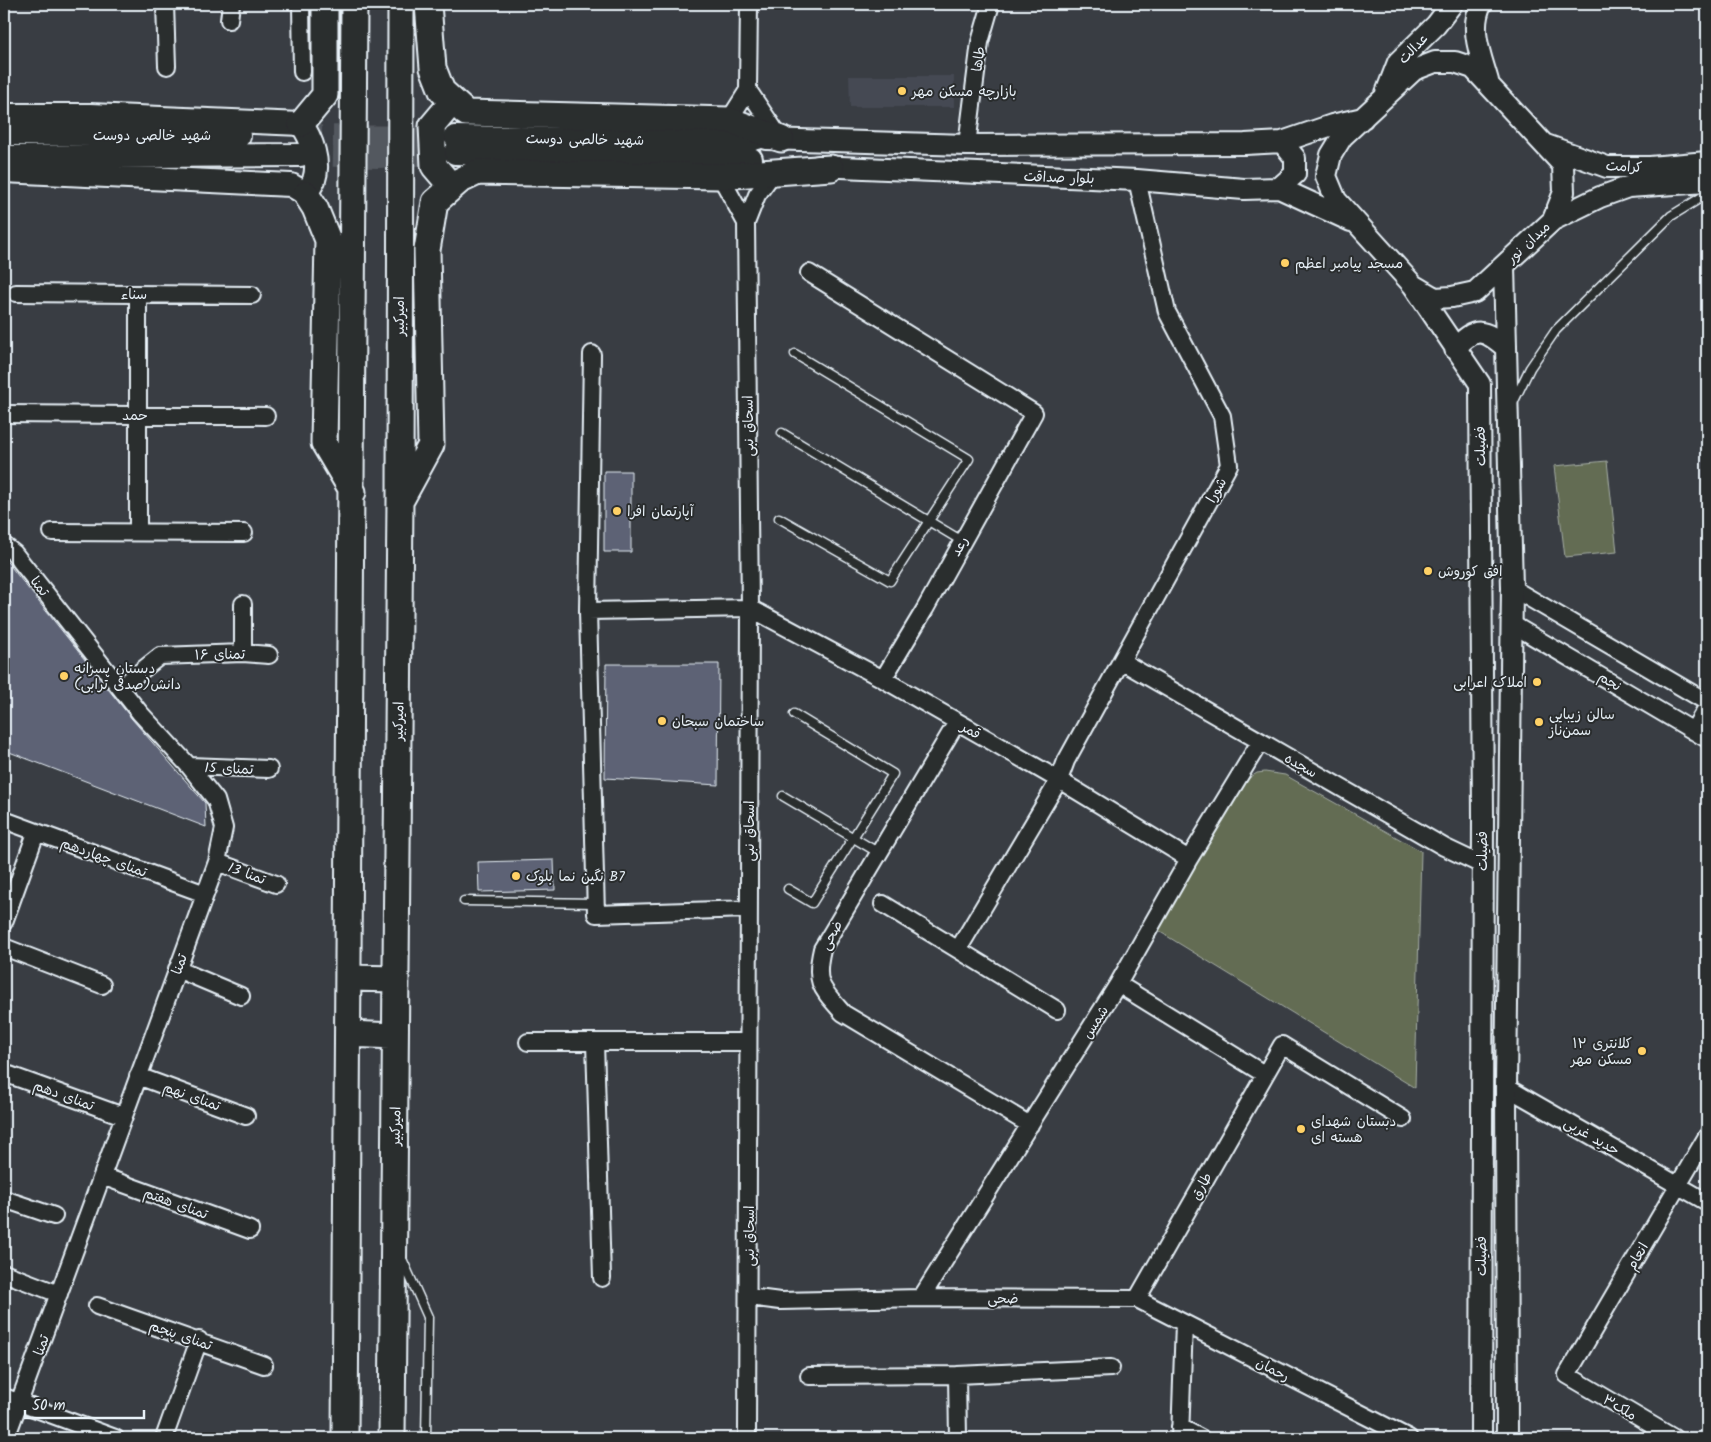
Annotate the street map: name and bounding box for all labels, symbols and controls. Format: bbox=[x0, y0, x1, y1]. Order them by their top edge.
street label: عدالت bbox=[1393, 28, 1434, 69]
street label: طاها bbox=[966, 45, 992, 73]
place label: بازارچه مسکن مهر bbox=[911, 81, 1017, 103]
marker: بازارچه مسکن مهر bbox=[896, 85, 908, 97]
street label: شهید خالصی دوست bbox=[93, 125, 211, 147]
street label: شهید خالصی دوست bbox=[526, 128, 644, 152]
street label: کرامت bbox=[1605, 155, 1643, 179]
street label: بلوار صداقت bbox=[1023, 166, 1095, 190]
street label: میدان نور bbox=[1501, 216, 1556, 270]
place label: مسجد پیامبر اعظم bbox=[1295, 253, 1403, 275]
marker: مسجد پیامبر اعظم bbox=[1279, 257, 1291, 269]
street label: سناء bbox=[121, 284, 147, 306]
street label: امیرکبیر bbox=[389, 296, 411, 337]
street label: اسحاق نبی bbox=[737, 395, 761, 457]
street label: حمد bbox=[122, 405, 148, 427]
street label: فضیلت bbox=[1470, 426, 1492, 466]
street label: شورا bbox=[1201, 474, 1233, 507]
place label: آپارتمان افرا bbox=[627, 501, 694, 523]
marker: آپارتمان افرا bbox=[611, 505, 623, 517]
street label: رعد bbox=[945, 532, 974, 561]
place label: افق کوروش bbox=[1438, 561, 1502, 583]
marker: افق کوروش bbox=[1422, 565, 1434, 577]
street label: تمنا bbox=[24, 572, 55, 602]
street label: تمنای ۱۶ bbox=[195, 644, 246, 666]
place label: دبستان پسرانه دانش(صدقی ترابی) bbox=[74, 658, 181, 696]
street label: نجم bbox=[1594, 666, 1625, 697]
marker: دبستان پسرانه دانش(صدقی ترابی) bbox=[58, 670, 70, 682]
place label: املاک اعرابی bbox=[1453, 672, 1527, 694]
marker: املاک اعرابی bbox=[1531, 676, 1543, 688]
street label: امیرکبیر bbox=[388, 701, 410, 742]
place label: سالن زیبایی سمن‌ناز bbox=[1548, 704, 1615, 742]
place label: ساختمان سبحان bbox=[672, 711, 764, 733]
marker: ساختمان سبحان bbox=[656, 715, 668, 727]
street label: قمر bbox=[955, 716, 985, 745]
marker: سالن زیبایی سمن‌ناز bbox=[1533, 716, 1545, 728]
street label: سجده bbox=[1280, 748, 1321, 784]
street label: تمنای 15 bbox=[204, 757, 255, 781]
street label: اسحاق نبی bbox=[739, 800, 761, 862]
street label: فضیلت bbox=[1472, 831, 1494, 871]
street label: تمنای چهاردهم bbox=[57, 832, 151, 884]
street label: تمنا 13 bbox=[225, 857, 270, 891]
place label: نگین نما بلوک B7 bbox=[526, 866, 625, 888]
marker: نگین نما بلوک B7 bbox=[510, 870, 522, 882]
street label: ضحی bbox=[815, 917, 849, 954]
street label: تمنا bbox=[166, 950, 194, 978]
street label: شمس bbox=[1077, 1002, 1115, 1043]
place label: کلانتری ۱۲ مسکن مهر bbox=[1570, 1033, 1632, 1071]
marker: کلانتری ۱۲ مسکن مهر bbox=[1636, 1045, 1648, 1057]
street label: تمنای دهم bbox=[30, 1075, 98, 1117]
street label: تمنای نهم bbox=[160, 1076, 224, 1118]
street label: امیرکبیر bbox=[385, 1106, 407, 1147]
place label: دبستان شهدای هسته ای bbox=[1311, 1111, 1396, 1149]
street label: حدید غربی bbox=[1560, 1112, 1623, 1162]
marker: دبستان شهدای هسته ای bbox=[1295, 1123, 1307, 1135]
street label: طارق bbox=[1185, 1169, 1218, 1204]
street label: تمنای هفتم bbox=[140, 1182, 212, 1226]
street label: اسحاق نبی bbox=[739, 1205, 761, 1267]
street label: فضیلت bbox=[1471, 1236, 1493, 1276]
street label: انعام bbox=[1621, 1238, 1655, 1275]
street label: ضحی bbox=[988, 1288, 1018, 1310]
street label: تمنای پنجم bbox=[146, 1315, 216, 1357]
street label: تمنا bbox=[28, 1331, 56, 1359]
street label: رحمان bbox=[1252, 1352, 1293, 1388]
scale bar bbox=[25, 1387, 144, 1419]
street label: ملک۳ bbox=[1598, 1389, 1641, 1427]
text: 50 m bbox=[32, 1394, 66, 1418]

